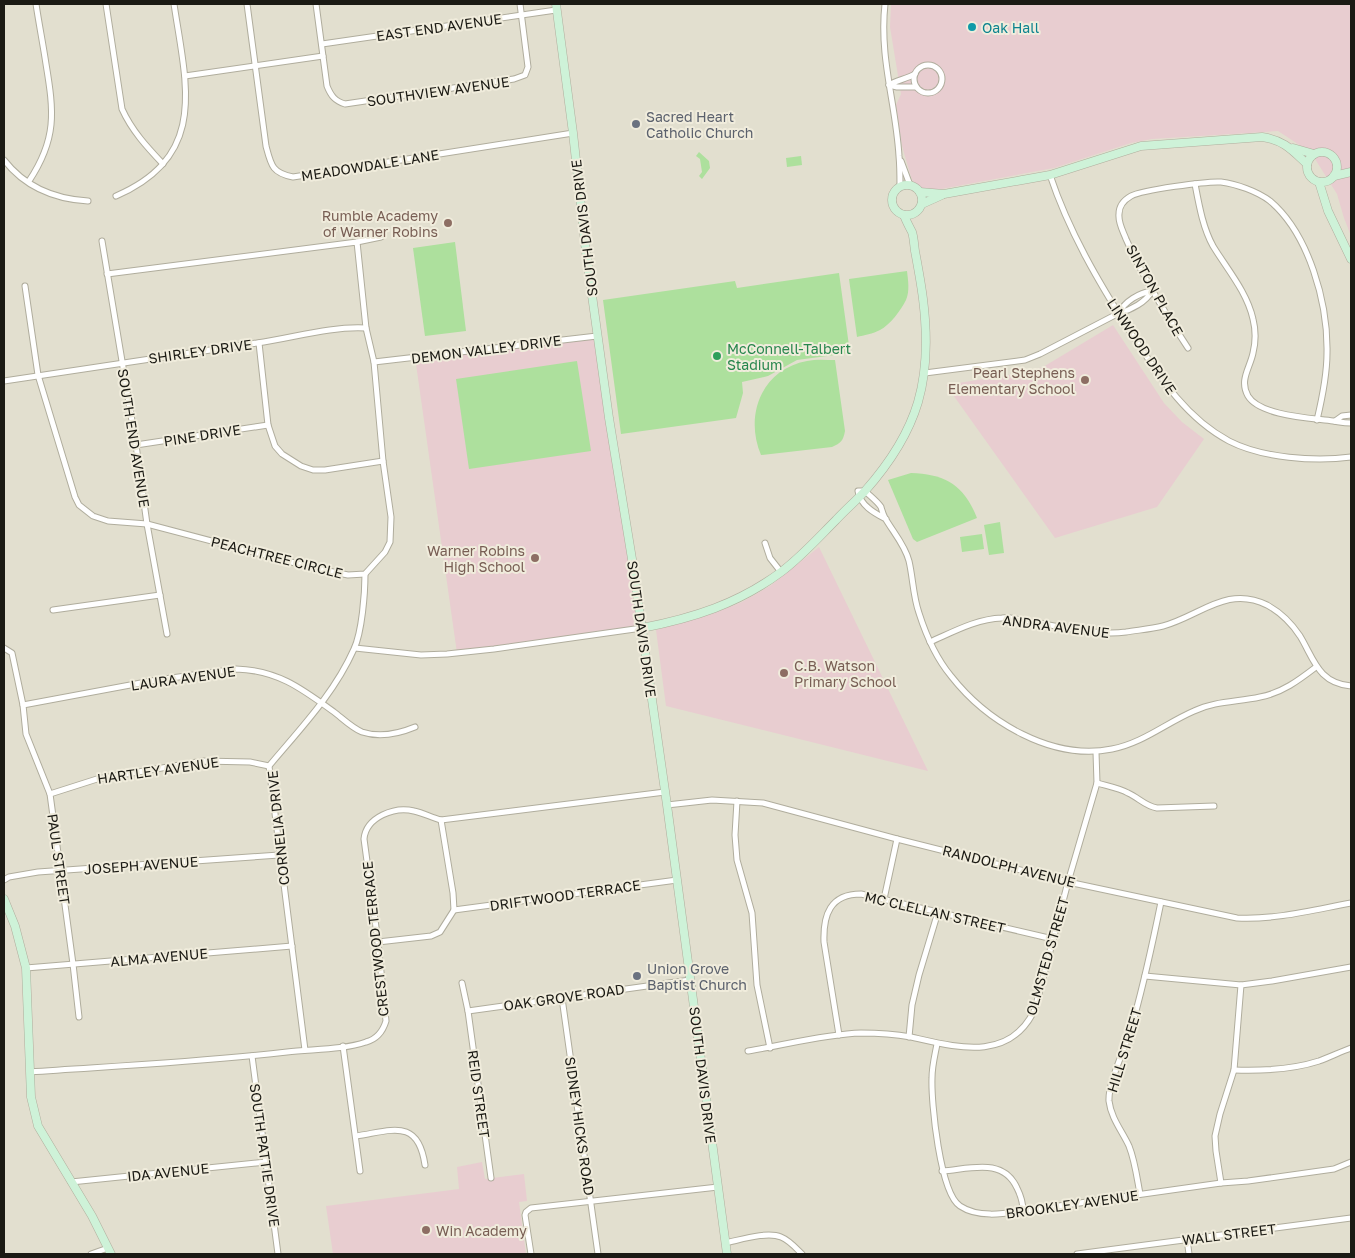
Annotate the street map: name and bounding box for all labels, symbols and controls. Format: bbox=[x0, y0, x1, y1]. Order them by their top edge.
street label: EAST END AVENUE bbox=[375, 10, 503, 44]
place label: Oak Hall bbox=[982, 19, 1039, 36]
marker: Oak Hall bbox=[966, 21, 978, 33]
street label: SOUTHVIEW AVENUE bbox=[366, 73, 510, 109]
place label: Sacred Heart Catholic Church bbox=[646, 108, 753, 141]
marker: Sacred Heart Catholic Church bbox=[630, 118, 642, 130]
street label: MEADOWDALE LANE bbox=[300, 146, 440, 184]
street label: SOUTH DAVIS DRIVE bbox=[567, 159, 601, 297]
place label: Rumble Academy of Warner Robins bbox=[322, 207, 438, 240]
marker: Rumble Academy of Warner Robins bbox=[442, 217, 454, 229]
street label: SINTON PLACE bbox=[1123, 241, 1187, 339]
street label: LINWOOD DRIVE bbox=[1104, 295, 1180, 397]
street label: DEMON VALLEY DRIVE bbox=[410, 331, 562, 367]
street label: SHIRLEY DRIVE bbox=[147, 335, 253, 367]
place label: McConnell-Talbert Stadium bbox=[727, 340, 851, 373]
marker: McConnell-Talbert Stadium bbox=[711, 350, 723, 362]
place label: Pearl Stephens Elementary School bbox=[948, 364, 1075, 397]
street label: SOUTH END AVENUE bbox=[115, 367, 153, 509]
marker: Pearl Stephens Elementary School bbox=[1079, 374, 1091, 386]
street label: PINE DRIVE bbox=[162, 421, 242, 449]
street label: PEACHTREE CIRCLE bbox=[209, 532, 345, 582]
place label: Warner Robins High School bbox=[427, 542, 525, 575]
marker: Warner Robins High School bbox=[529, 552, 541, 564]
street label: SOUTH DAVIS DRIVE bbox=[624, 560, 660, 698]
street label: ANDRA AVENUE bbox=[1002, 611, 1110, 641]
place label: C.B. Watson Primary School bbox=[794, 657, 896, 690]
street label: LAURA AVENUE bbox=[130, 662, 236, 694]
marker: C.B. Watson Primary School bbox=[778, 667, 790, 679]
street label: HARTLEY AVENUE bbox=[96, 753, 220, 787]
street label: CORNELIA DRIVE bbox=[264, 770, 292, 886]
street label: PAUL STREET bbox=[44, 812, 74, 906]
street label: RANDOLPH AVENUE bbox=[941, 841, 1077, 891]
street label: JOSEPH AVENUE bbox=[83, 853, 199, 877]
street label: CRESTWOOD TERRACE bbox=[358, 860, 392, 1018]
street label: DRIFTWOOD TERRACE bbox=[488, 876, 642, 914]
street label: MC CLELLAN STREET bbox=[863, 888, 1007, 937]
street label: OLMSTED STREET bbox=[1022, 894, 1072, 1017]
street label: ALMA AVENUE bbox=[110, 944, 208, 970]
place label: Union Grove Baptist Church bbox=[647, 960, 747, 993]
marker: Union Grove Baptist Church bbox=[631, 970, 643, 982]
street label: OAK GROVE ROAD bbox=[502, 980, 626, 1014]
street label: HILL STREET bbox=[1103, 1005, 1145, 1094]
street label: SOUTH DAVIS DRIVE bbox=[686, 1006, 720, 1144]
street label: REID STREET bbox=[464, 1049, 494, 1139]
street label: SIDNEY HICKS ROAD bbox=[562, 1055, 598, 1197]
street label: SOUTH PATTIE DRIVE bbox=[247, 1082, 283, 1228]
street label: IDA AVENUE bbox=[126, 1159, 210, 1185]
street label: BROOKLEY AVENUE bbox=[1005, 1186, 1139, 1222]
street label: WALL STREET bbox=[1181, 1220, 1277, 1248]
place label: Win Academy bbox=[436, 1222, 527, 1239]
marker: Win Academy bbox=[420, 1224, 432, 1236]

